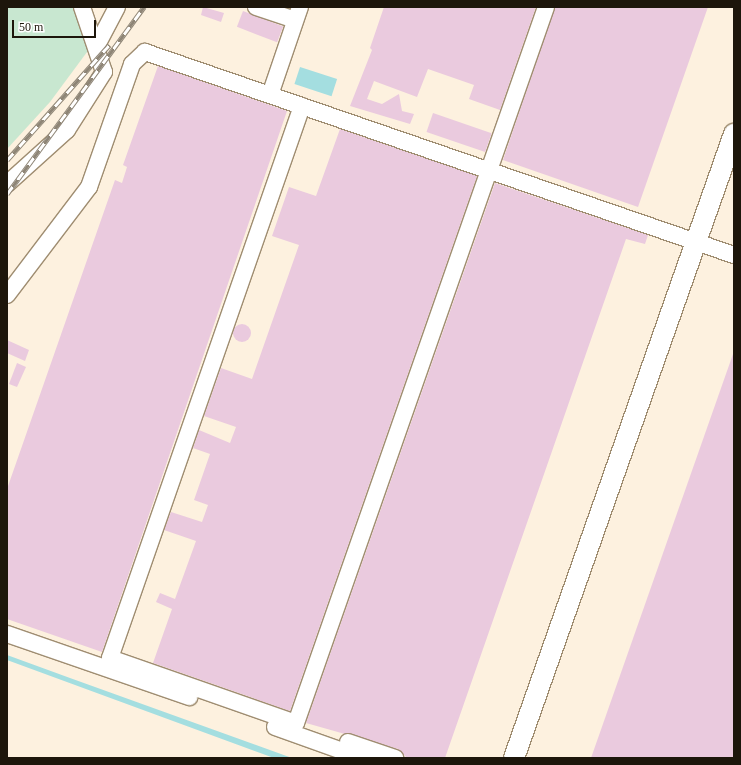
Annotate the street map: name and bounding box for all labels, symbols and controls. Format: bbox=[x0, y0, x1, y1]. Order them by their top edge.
scale bar bbox=[14, 12, 98, 38]
text: 50 m bbox=[19, 20, 43, 34]

